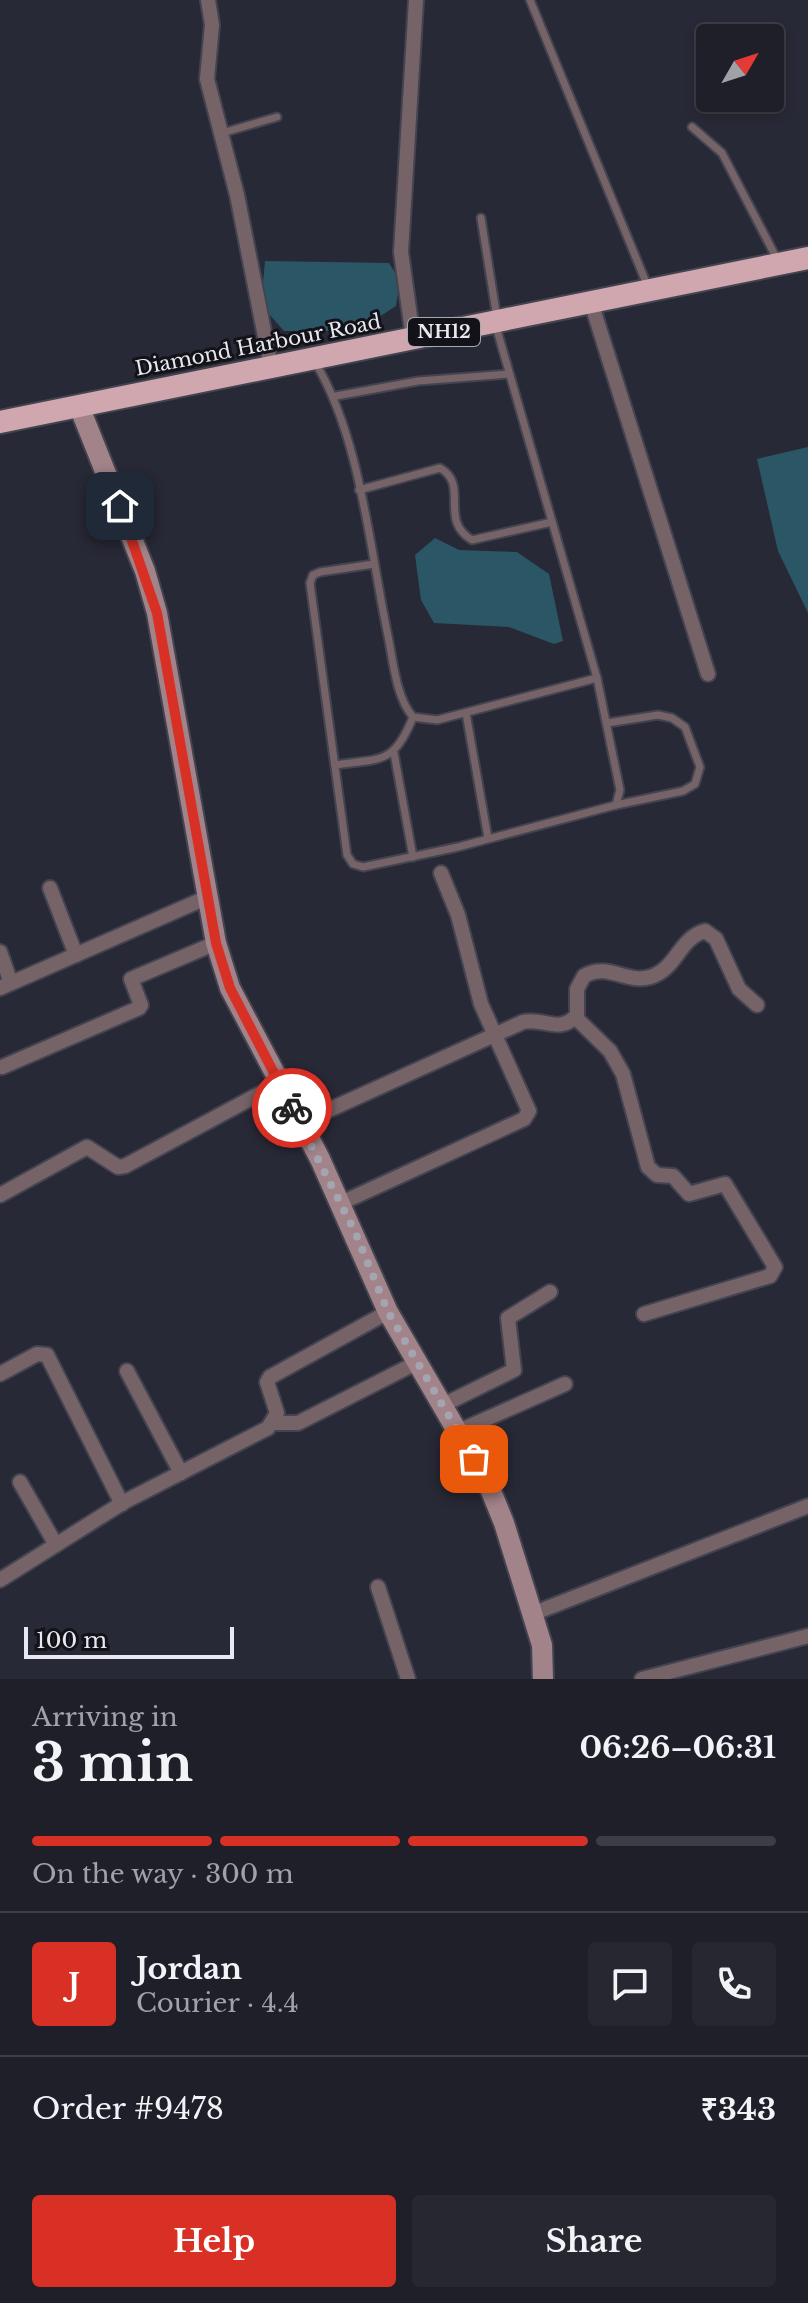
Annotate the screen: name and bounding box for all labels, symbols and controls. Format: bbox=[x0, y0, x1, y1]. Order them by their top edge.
north arrow bbox=[696, 24, 784, 112]
map controls bbox=[696, 24, 784, 112]
street label: Diamond Harbour Road bbox=[133, 309, 383, 381]
road number: NH12 bbox=[408, 318, 480, 346]
pin bbox=[86, 472, 154, 540]
icon: home bbox=[98, 484, 142, 528]
courier bbox=[252, 1068, 332, 1148]
icon: bike bbox=[270, 1086, 314, 1130]
pin bbox=[440, 1425, 508, 1493]
icon: bag bbox=[452, 1437, 496, 1481]
scale bar bbox=[24, 1623, 234, 1659]
text: 100 m bbox=[36, 1627, 107, 1654]
text: Arriving in bbox=[32, 1701, 178, 1733]
text: 06:26–06:31 bbox=[579, 1729, 776, 1766]
text: 3 min bbox=[32, 1731, 193, 1795]
text: On the way · 300 m bbox=[32, 1858, 294, 1890]
button: chat bbox=[588, 1942, 672, 2026]
button: phone bbox=[692, 1942, 776, 2026]
text: Jordan bbox=[136, 1950, 242, 1987]
text: J bbox=[68, 1966, 80, 2003]
text: Courier · 4.4 bbox=[136, 1987, 299, 2019]
text: Order #9478 bbox=[32, 2090, 224, 2127]
text: ₹343 bbox=[701, 2091, 776, 2128]
button: Help bbox=[32, 2195, 396, 2287]
button: Share bbox=[412, 2195, 776, 2287]

